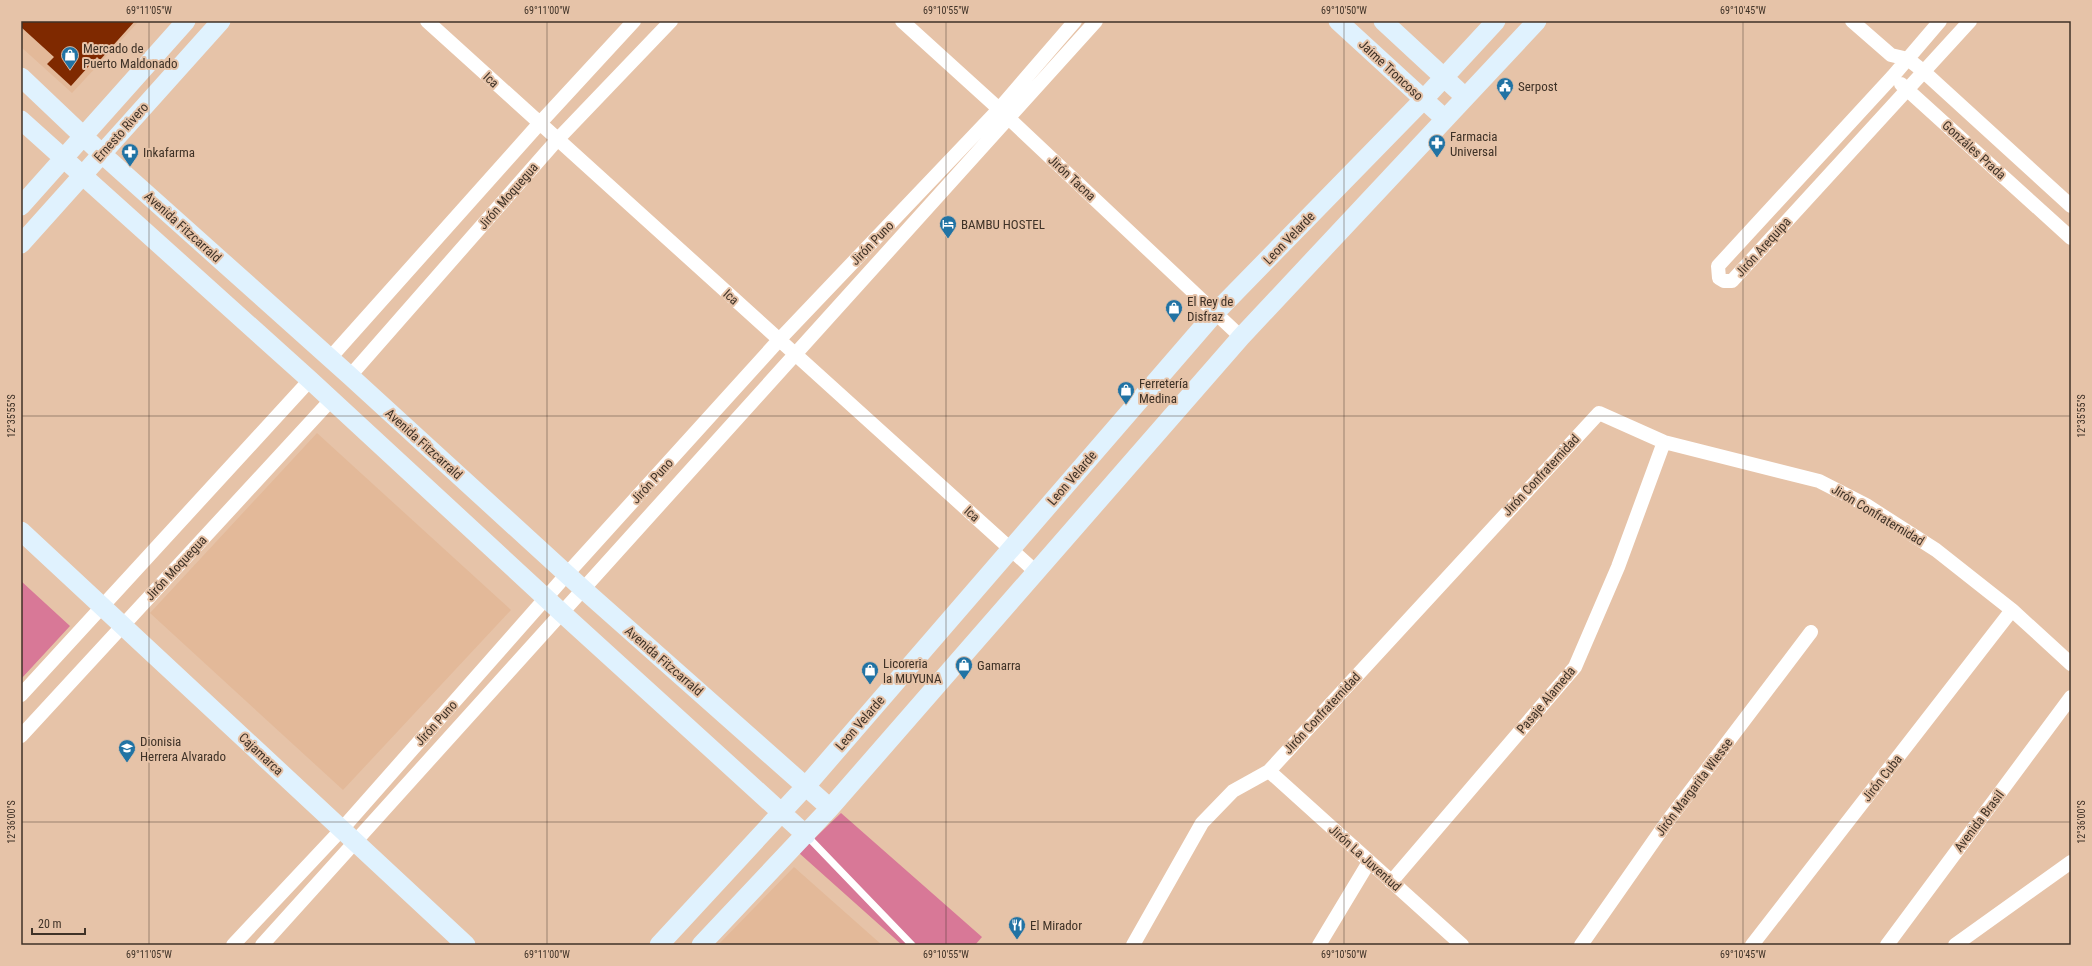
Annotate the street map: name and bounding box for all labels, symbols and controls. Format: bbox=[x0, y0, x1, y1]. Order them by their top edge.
text: 69°11'05"W bbox=[126, 5, 172, 16]
text: 69°11'00"W bbox=[524, 5, 570, 16]
text: 69°10'55"W bbox=[923, 5, 969, 16]
text: 69°10'50"W bbox=[1321, 5, 1367, 16]
text: 69°10'45"W bbox=[1720, 5, 1766, 16]
street label: Jaime Troncoso bbox=[1356, 37, 1426, 103]
place label: Mercado de Puerto Maldonado bbox=[83, 41, 178, 71]
shop icon: Mercado de Puerto Maldonado bbox=[60, 45, 80, 70]
street label: Ica bbox=[480, 69, 502, 91]
public building icon: Serpost bbox=[1495, 76, 1515, 101]
place label: Serpost bbox=[1518, 79, 1558, 94]
street label: Ernesto Rivero bbox=[91, 100, 151, 164]
street label: Gonzáles Prada bbox=[1939, 118, 2009, 182]
place label: Farmacia Universal bbox=[1450, 129, 1497, 159]
pharmacy icon: Farmacia Universal bbox=[1427, 133, 1447, 158]
pharmacy icon: Inkafarma bbox=[120, 142, 140, 167]
place label: Inkafarma bbox=[143, 145, 195, 160]
street label: Jirón Tacna bbox=[1045, 152, 1099, 204]
street label: Jirón Moquegua bbox=[475, 160, 541, 232]
street label: Avenida Fitzcarrald bbox=[142, 189, 224, 265]
street label: Leon Velarde bbox=[1260, 209, 1318, 267]
hotel icon: BAMBU HOSTEL bbox=[938, 214, 958, 239]
street label: Jirón Arequipa bbox=[1732, 214, 1794, 280]
place label: BAMBU HOSTEL bbox=[961, 217, 1045, 232]
street label: Jirón Puno bbox=[847, 218, 897, 268]
street label: Ica bbox=[720, 286, 742, 308]
place label: El Rey de Disfraz bbox=[1187, 294, 1233, 324]
shop icon: El Rey de Disfraz bbox=[1164, 298, 1184, 323]
place label: Ferretería Medina bbox=[1139, 376, 1188, 406]
shop icon: Ferretería Medina bbox=[1116, 380, 1136, 405]
text: 12°35'55"S bbox=[6, 394, 17, 438]
text: 12°35'55"S bbox=[2076, 394, 2087, 438]
street label: Avenida Fitzcarrald bbox=[383, 406, 465, 482]
street label: Jirón Confraternidad bbox=[1500, 431, 1582, 519]
street label: Leon Velarde bbox=[1044, 448, 1100, 508]
street label: Jirón Puno bbox=[628, 455, 676, 507]
street label: Jirón Confraternidad bbox=[1829, 481, 1927, 549]
street label: Ica bbox=[961, 503, 983, 525]
street label: Jirón Moquegua bbox=[142, 533, 210, 603]
street label: Avenida Fitzcarrald bbox=[622, 623, 706, 699]
shop icon: Gamarra bbox=[954, 655, 974, 680]
place label: Licoreria la MUYUNA bbox=[883, 656, 942, 686]
place label: Gamarra bbox=[977, 658, 1021, 673]
shop icon: Licoreria la MUYUNA bbox=[860, 660, 880, 685]
street label: Pasaje Alameda bbox=[1514, 663, 1578, 737]
street label: Jirón Confraternidad bbox=[1281, 669, 1363, 757]
street label: Leon Velarde bbox=[832, 693, 888, 753]
street label: Jirón Puno bbox=[412, 697, 460, 749]
street label: Cajamarca bbox=[236, 730, 286, 778]
place label: Dionisia Herrera Alvarado bbox=[140, 734, 226, 764]
street label: Jirón Margarita Wiesse bbox=[1652, 735, 1736, 839]
school or university icon: Dionisia Herrera Alvarado bbox=[117, 738, 137, 763]
street label: Jirón Cuba bbox=[1859, 752, 1905, 804]
street label: Avenida Brasil bbox=[1951, 787, 2007, 855]
text: 12°36'00"S bbox=[6, 800, 17, 844]
text: 12°36'00"S bbox=[2076, 800, 2087, 844]
street label: Jirón La Juventud bbox=[1326, 822, 1404, 894]
scale bar bbox=[32, 910, 85, 936]
restaurant icon: El Mirador bbox=[1007, 915, 1027, 940]
text: 20 m bbox=[38, 917, 62, 931]
place label: El Mirador bbox=[1030, 918, 1082, 933]
text: 69°11'05"W bbox=[126, 949, 172, 960]
text: 69°11'00"W bbox=[524, 949, 570, 960]
text: 69°10'55"W bbox=[923, 949, 969, 960]
text: 69°10'50"W bbox=[1321, 949, 1367, 960]
text: 69°10'45"W bbox=[1720, 949, 1766, 960]

